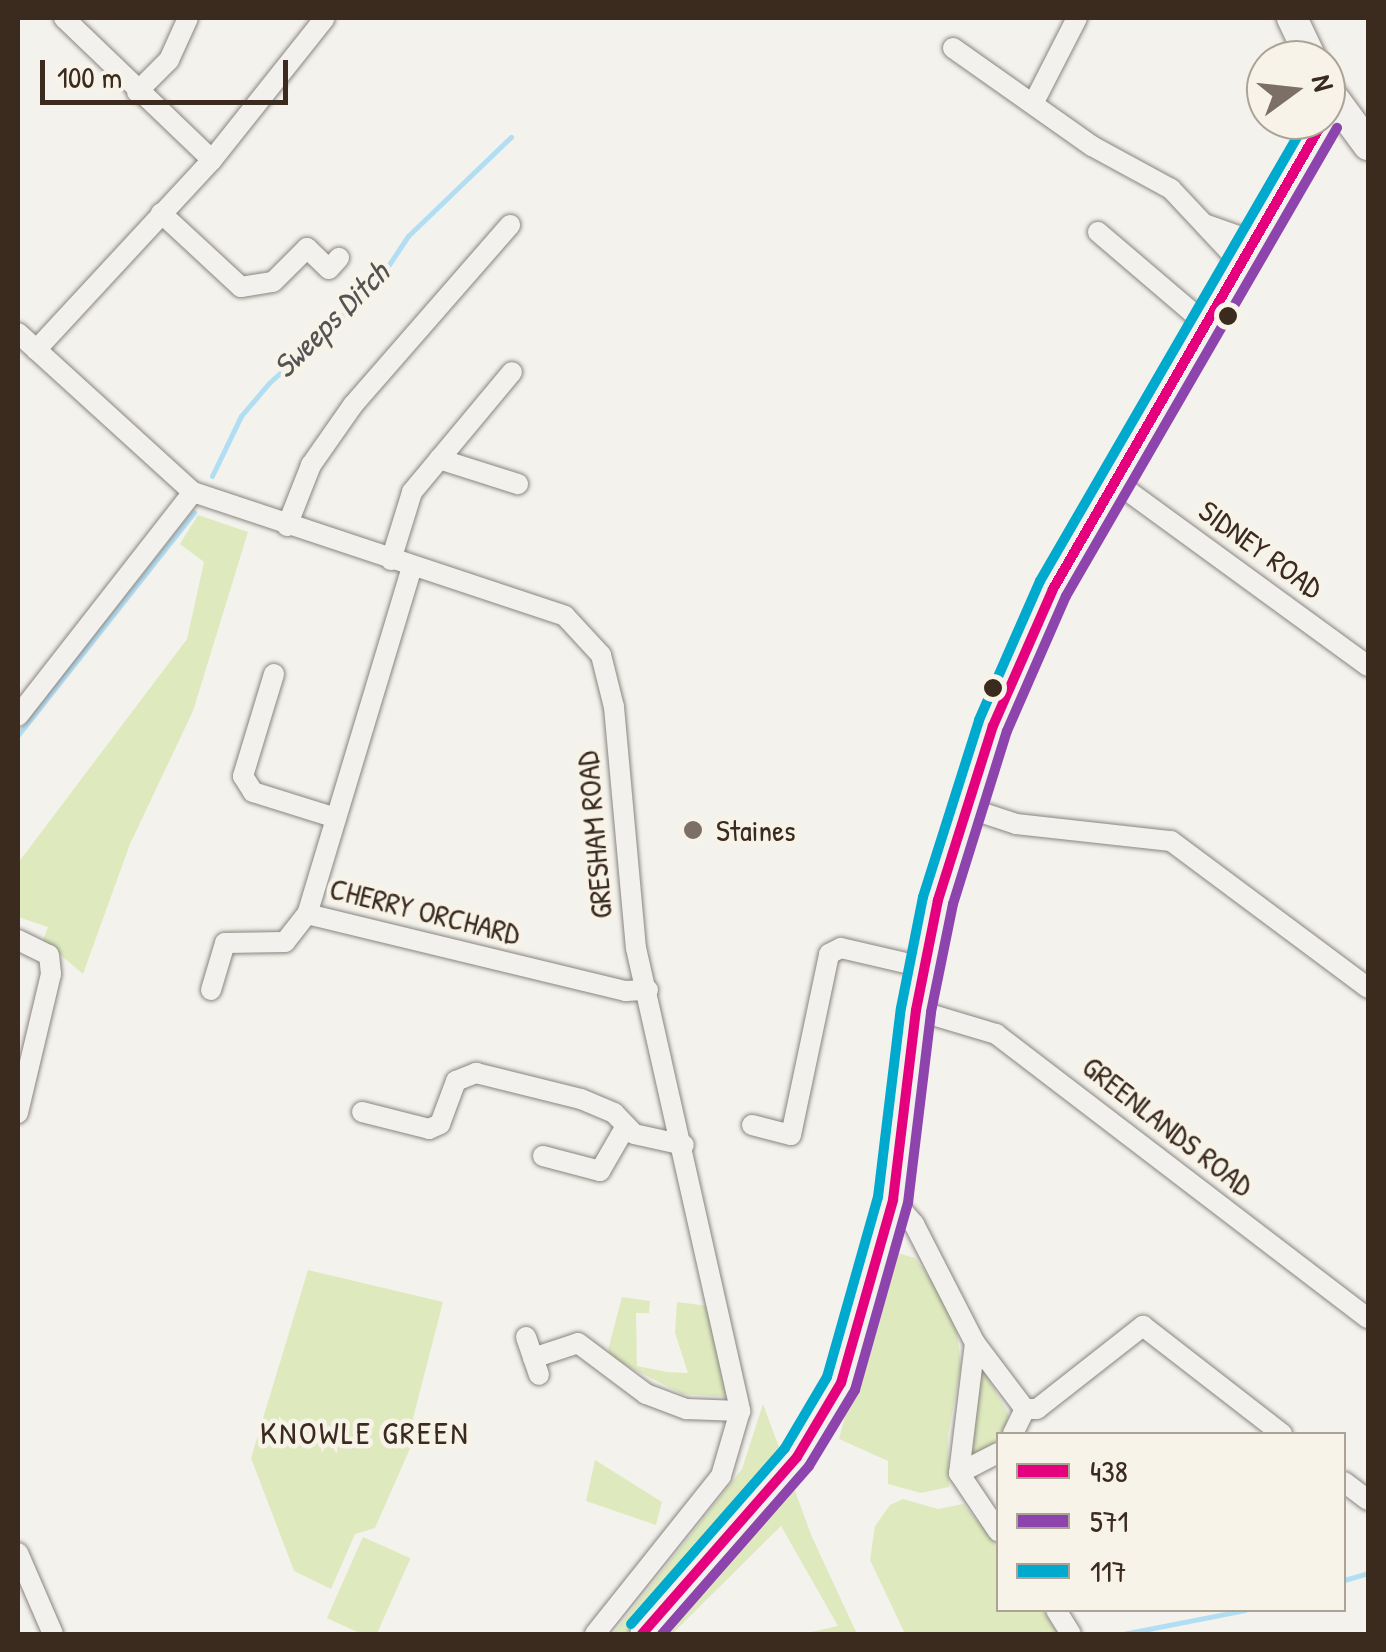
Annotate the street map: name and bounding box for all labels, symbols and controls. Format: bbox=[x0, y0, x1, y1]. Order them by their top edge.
scale bar bbox=[45, 40, 292, 102]
north arrow bbox=[1246, 40, 1346, 140]
text: 100 m bbox=[57, 57, 122, 97]
text: N bbox=[1303, 71, 1343, 95]
water label: Sweeps Ditch bbox=[265, 254, 397, 386]
unlabelled marker bbox=[1218, 306, 1238, 326]
street label: SIDNEY ROAD bbox=[1192, 492, 1330, 606]
unlabelled marker bbox=[983, 678, 1003, 698]
street label: GRESHAM ROAD bbox=[569, 750, 619, 920]
place label: Staines bbox=[716, 812, 796, 848]
marker: Staines bbox=[680, 817, 706, 843]
street label: CHERRY ORCHARD bbox=[326, 870, 524, 952]
street label: GREENLANDS ROAD bbox=[1076, 1048, 1260, 1204]
district label: KNOWLE GREEN bbox=[260, 1414, 470, 1452]
legend bbox=[996, 1432, 1346, 1612]
text: 438 bbox=[1090, 1451, 1128, 1491]
text: 571 bbox=[1090, 1501, 1128, 1541]
text: 117 bbox=[1090, 1551, 1127, 1591]

